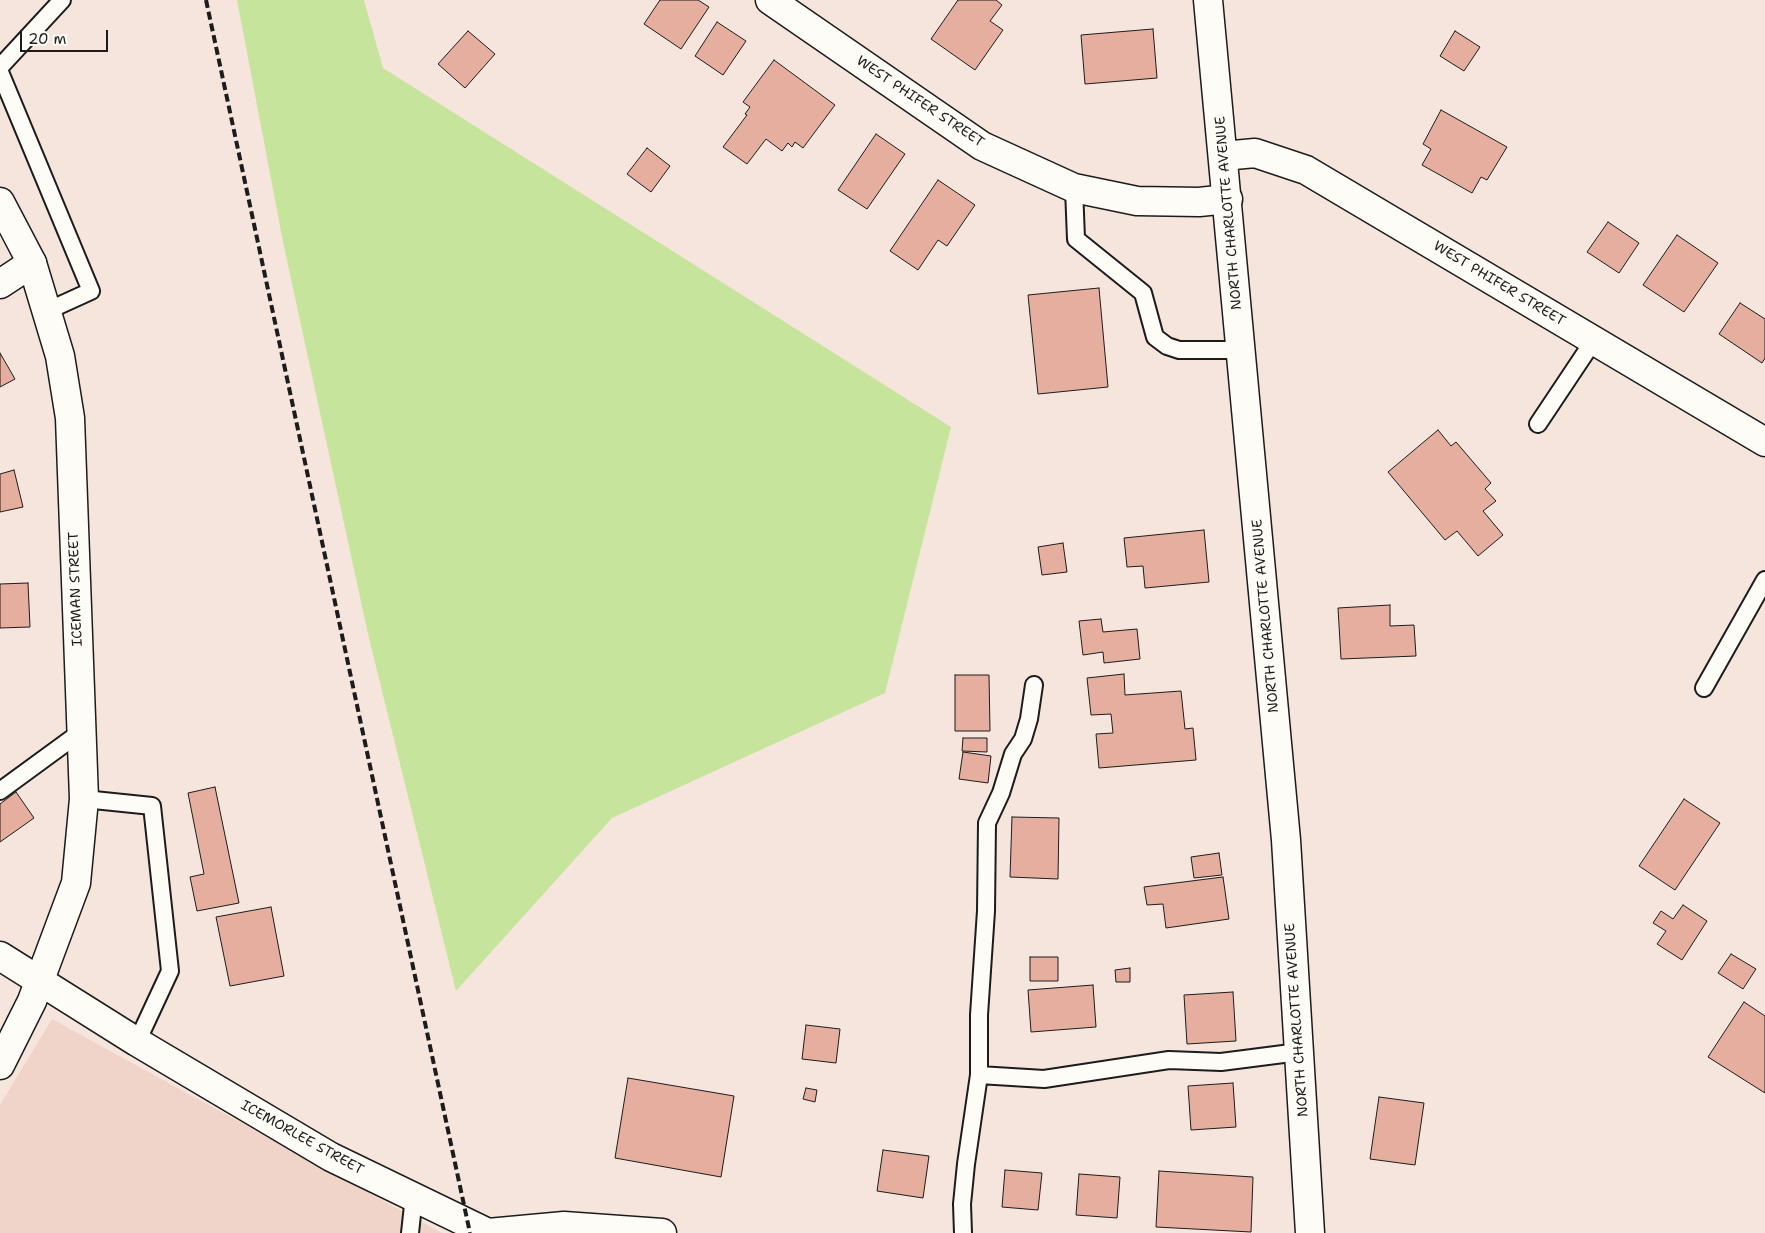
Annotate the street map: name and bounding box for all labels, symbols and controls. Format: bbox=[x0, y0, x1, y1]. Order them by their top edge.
scale bar bbox=[22, 20, 110, 52]
text: 20 m bbox=[28, 29, 67, 49]
street label: WEST PHIFER STREET bbox=[853, 53, 987, 151]
street label: NORTH CHARLOTTE AVENUE bbox=[1212, 115, 1246, 311]
street label: WEST PHIFER STREET bbox=[1430, 238, 1568, 330]
street label: NORTH CHARLOTTE AVENUE bbox=[1249, 518, 1283, 714]
street label: ICEMAN STREET bbox=[66, 531, 86, 647]
street label: NORTH CHARLOTTE AVENUE bbox=[1282, 922, 1312, 1118]
street label: ICEMORLEE STREET bbox=[238, 1097, 366, 1179]

